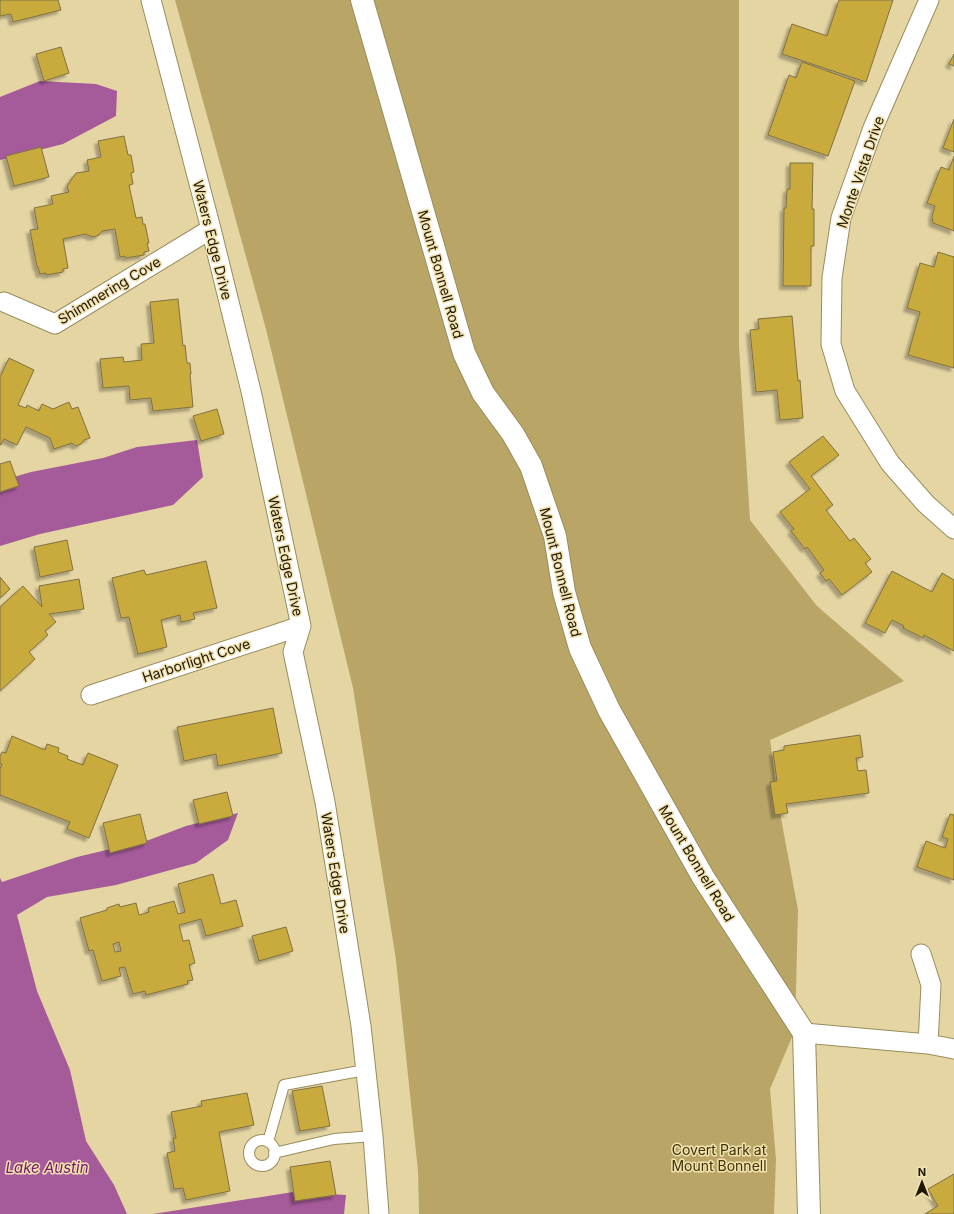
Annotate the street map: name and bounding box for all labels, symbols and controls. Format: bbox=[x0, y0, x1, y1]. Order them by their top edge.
street label: Monte Vista Drive bbox=[833, 114, 887, 230]
street label: Waters Edge Drive bbox=[190, 178, 236, 302]
street label: Mount Bonnell Road bbox=[415, 208, 467, 340]
street label: Shimmering Cove bbox=[54, 253, 164, 327]
street label: Waters Edge Drive bbox=[265, 494, 307, 618]
street label: Mount Bonnell Road bbox=[537, 505, 585, 639]
street label: Harborlight Cove bbox=[140, 635, 252, 685]
street label: Mount Bonnell Road bbox=[656, 802, 738, 924]
street label: Waters Edge Drive bbox=[318, 811, 354, 935]
park label: Covert Park at Mount Bonnell bbox=[671, 1141, 767, 1174]
water label: Lake Austin bbox=[5, 1158, 89, 1177]
north arrow bbox=[902, 1162, 942, 1202]
text: N bbox=[918, 1165, 926, 1179]

